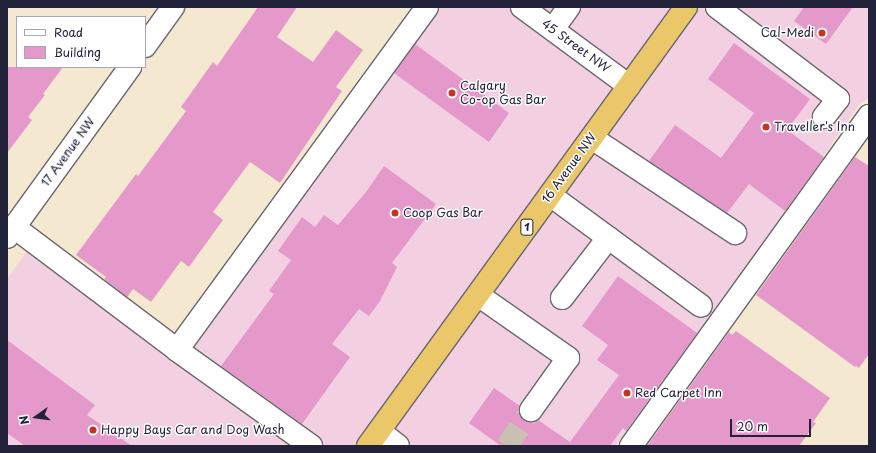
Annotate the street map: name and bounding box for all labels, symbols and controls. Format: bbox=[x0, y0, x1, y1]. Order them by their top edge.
legend bbox=[16, 16, 146, 68]
street label: 45 Street NW bbox=[539, 16, 613, 76]
text: Road bbox=[54, 23, 83, 41]
place label: Cal-Medi bbox=[761, 26, 814, 40]
marker: Cal-Medi bbox=[817, 28, 827, 38]
text: Building bbox=[54, 43, 101, 61]
place label: Calgary Co-op Gas Bar bbox=[460, 79, 547, 107]
marker: Calgary Co-op Gas Bar bbox=[447, 88, 457, 98]
street label: 17 Avenue NW bbox=[38, 114, 98, 190]
place label: Traveller's Inn bbox=[774, 120, 855, 134]
marker: Traveller's Inn bbox=[761, 122, 771, 132]
street label: 16 Avenue NW bbox=[538, 130, 600, 206]
place label: Coop Gas Bar bbox=[403, 206, 484, 220]
marker: Coop Gas Bar bbox=[390, 208, 400, 218]
road number: 1 bbox=[520, 218, 534, 236]
place label: Red Carpet Inn bbox=[635, 386, 723, 400]
marker: Red Carpet Inn bbox=[622, 388, 632, 398]
north arrow bbox=[16, 397, 56, 437]
scale bar bbox=[732, 411, 813, 437]
text: N bbox=[15, 414, 33, 426]
text: 20 m bbox=[737, 417, 768, 435]
place label: Happy Bays Car and Dog Wash bbox=[101, 423, 285, 437]
marker: Happy Bays Car and Dog Wash bbox=[88, 425, 98, 435]

